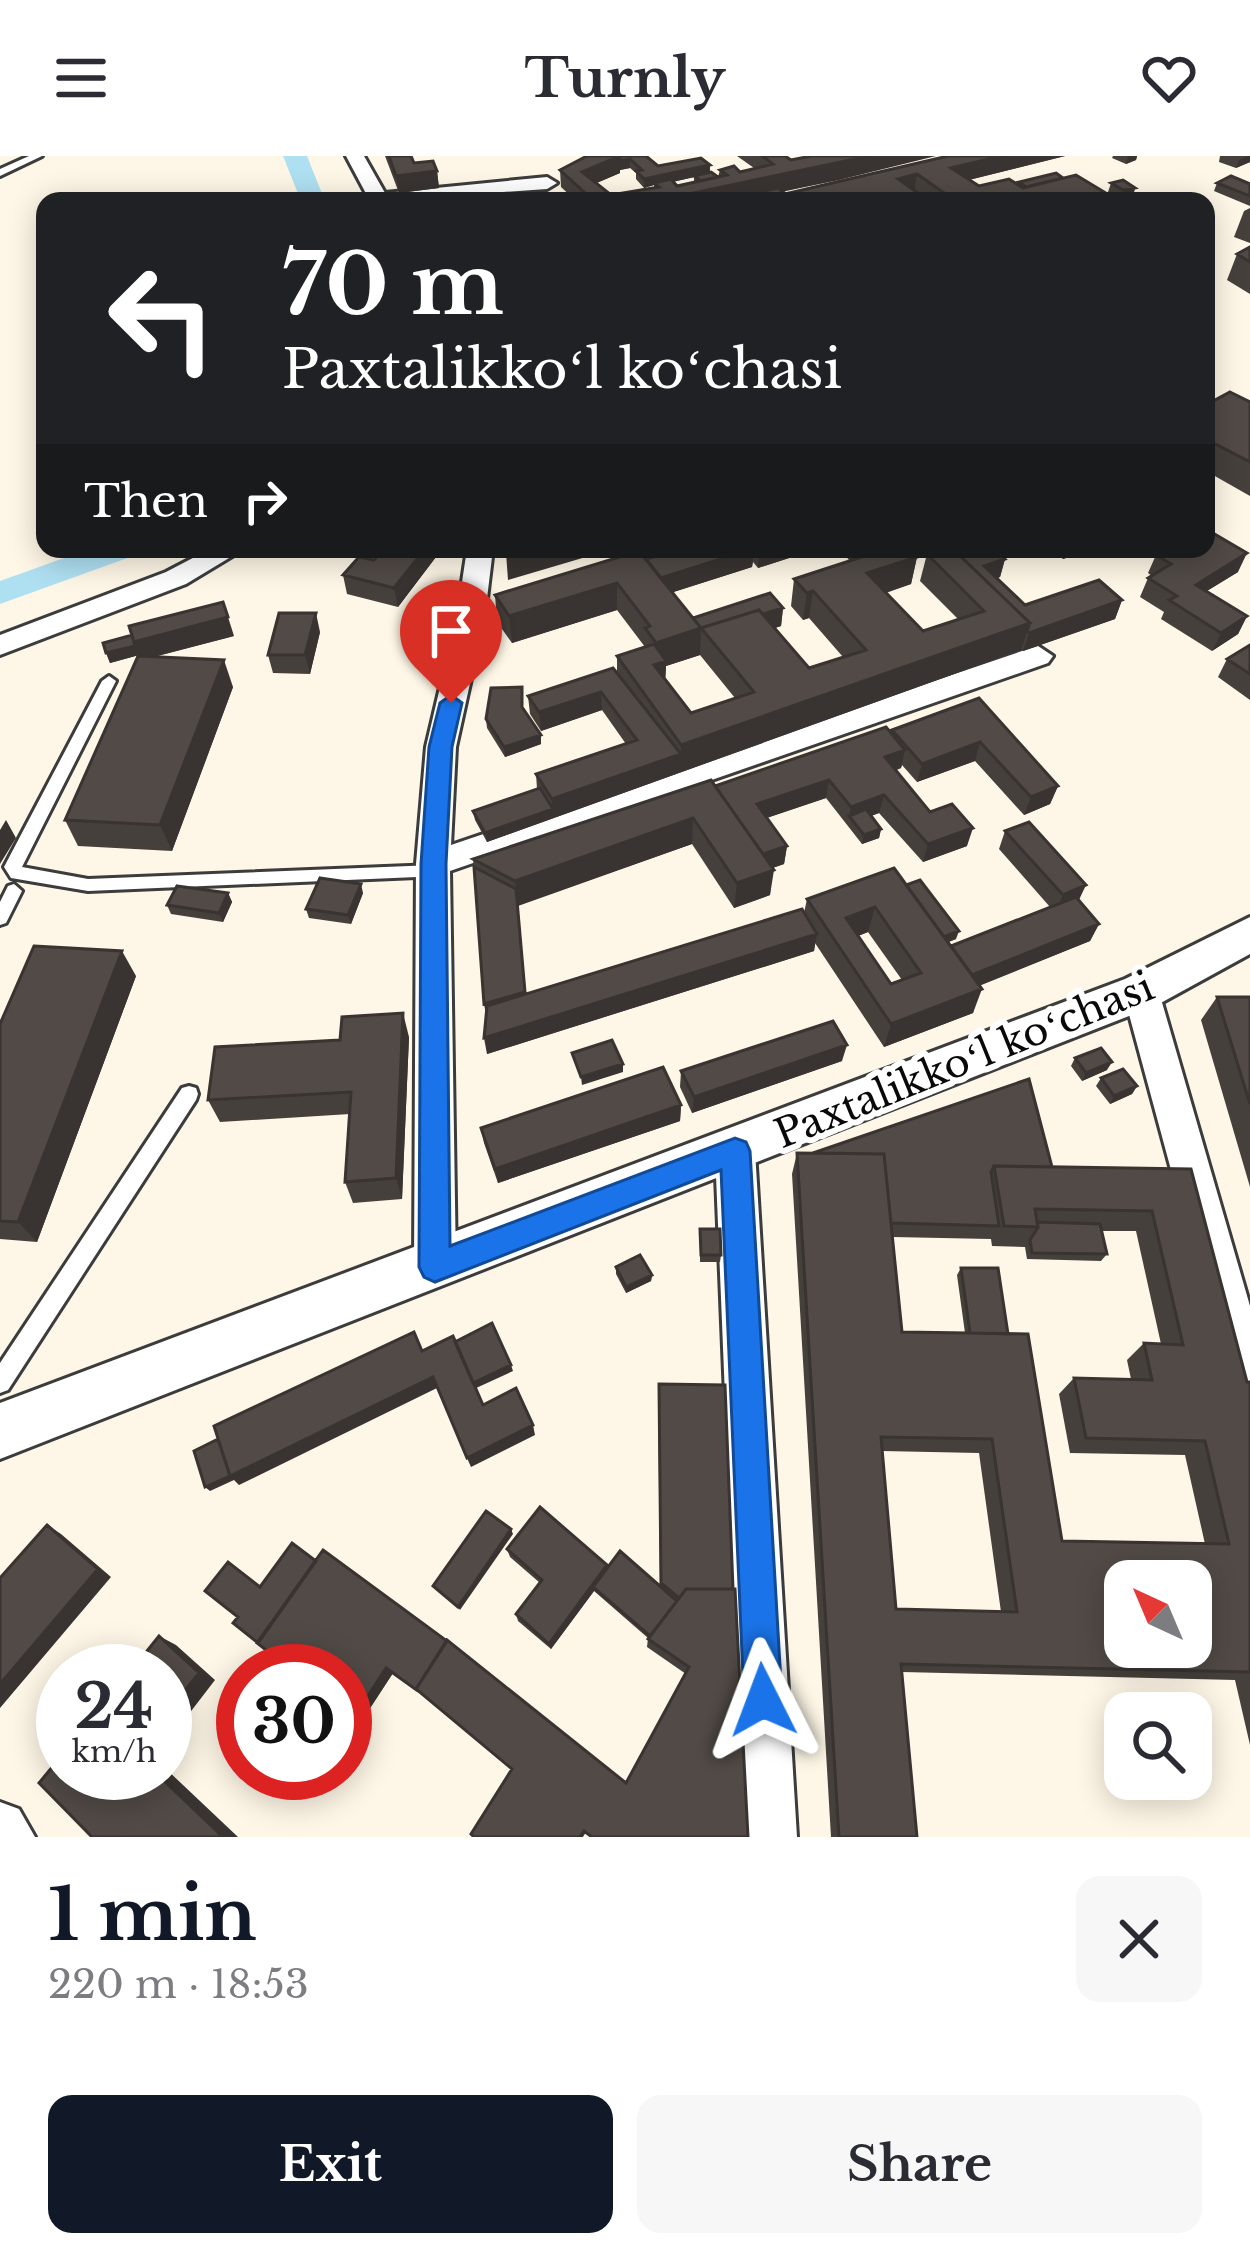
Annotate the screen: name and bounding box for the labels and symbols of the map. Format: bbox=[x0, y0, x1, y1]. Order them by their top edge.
pin bbox=[400, 580, 502, 703]
street label: Paxtalikkoʻl koʻchasi bbox=[767, 962, 1161, 1159]
north arrow bbox=[1104, 1560, 1212, 1668]
position arrow bbox=[700, 1637, 826, 1763]
speed limit sign: 30 bbox=[216, 1644, 372, 1800]

